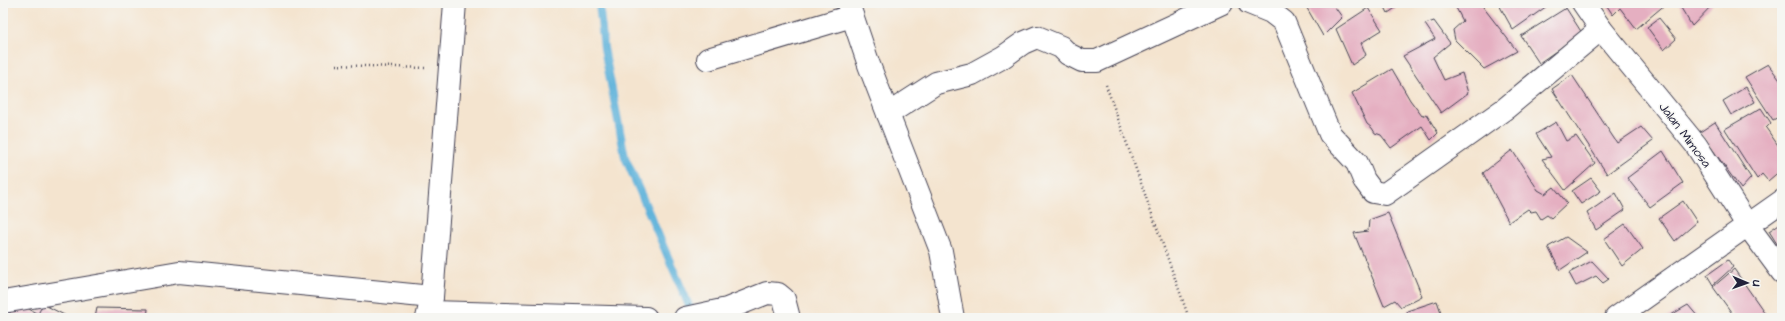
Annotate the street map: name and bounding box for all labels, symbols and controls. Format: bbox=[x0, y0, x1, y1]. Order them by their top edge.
street label: Jalan Mimosa bbox=[1655, 99, 1716, 172]
north arrow bbox=[1727, 263, 1767, 303]
text: U bbox=[1749, 279, 1764, 287]

